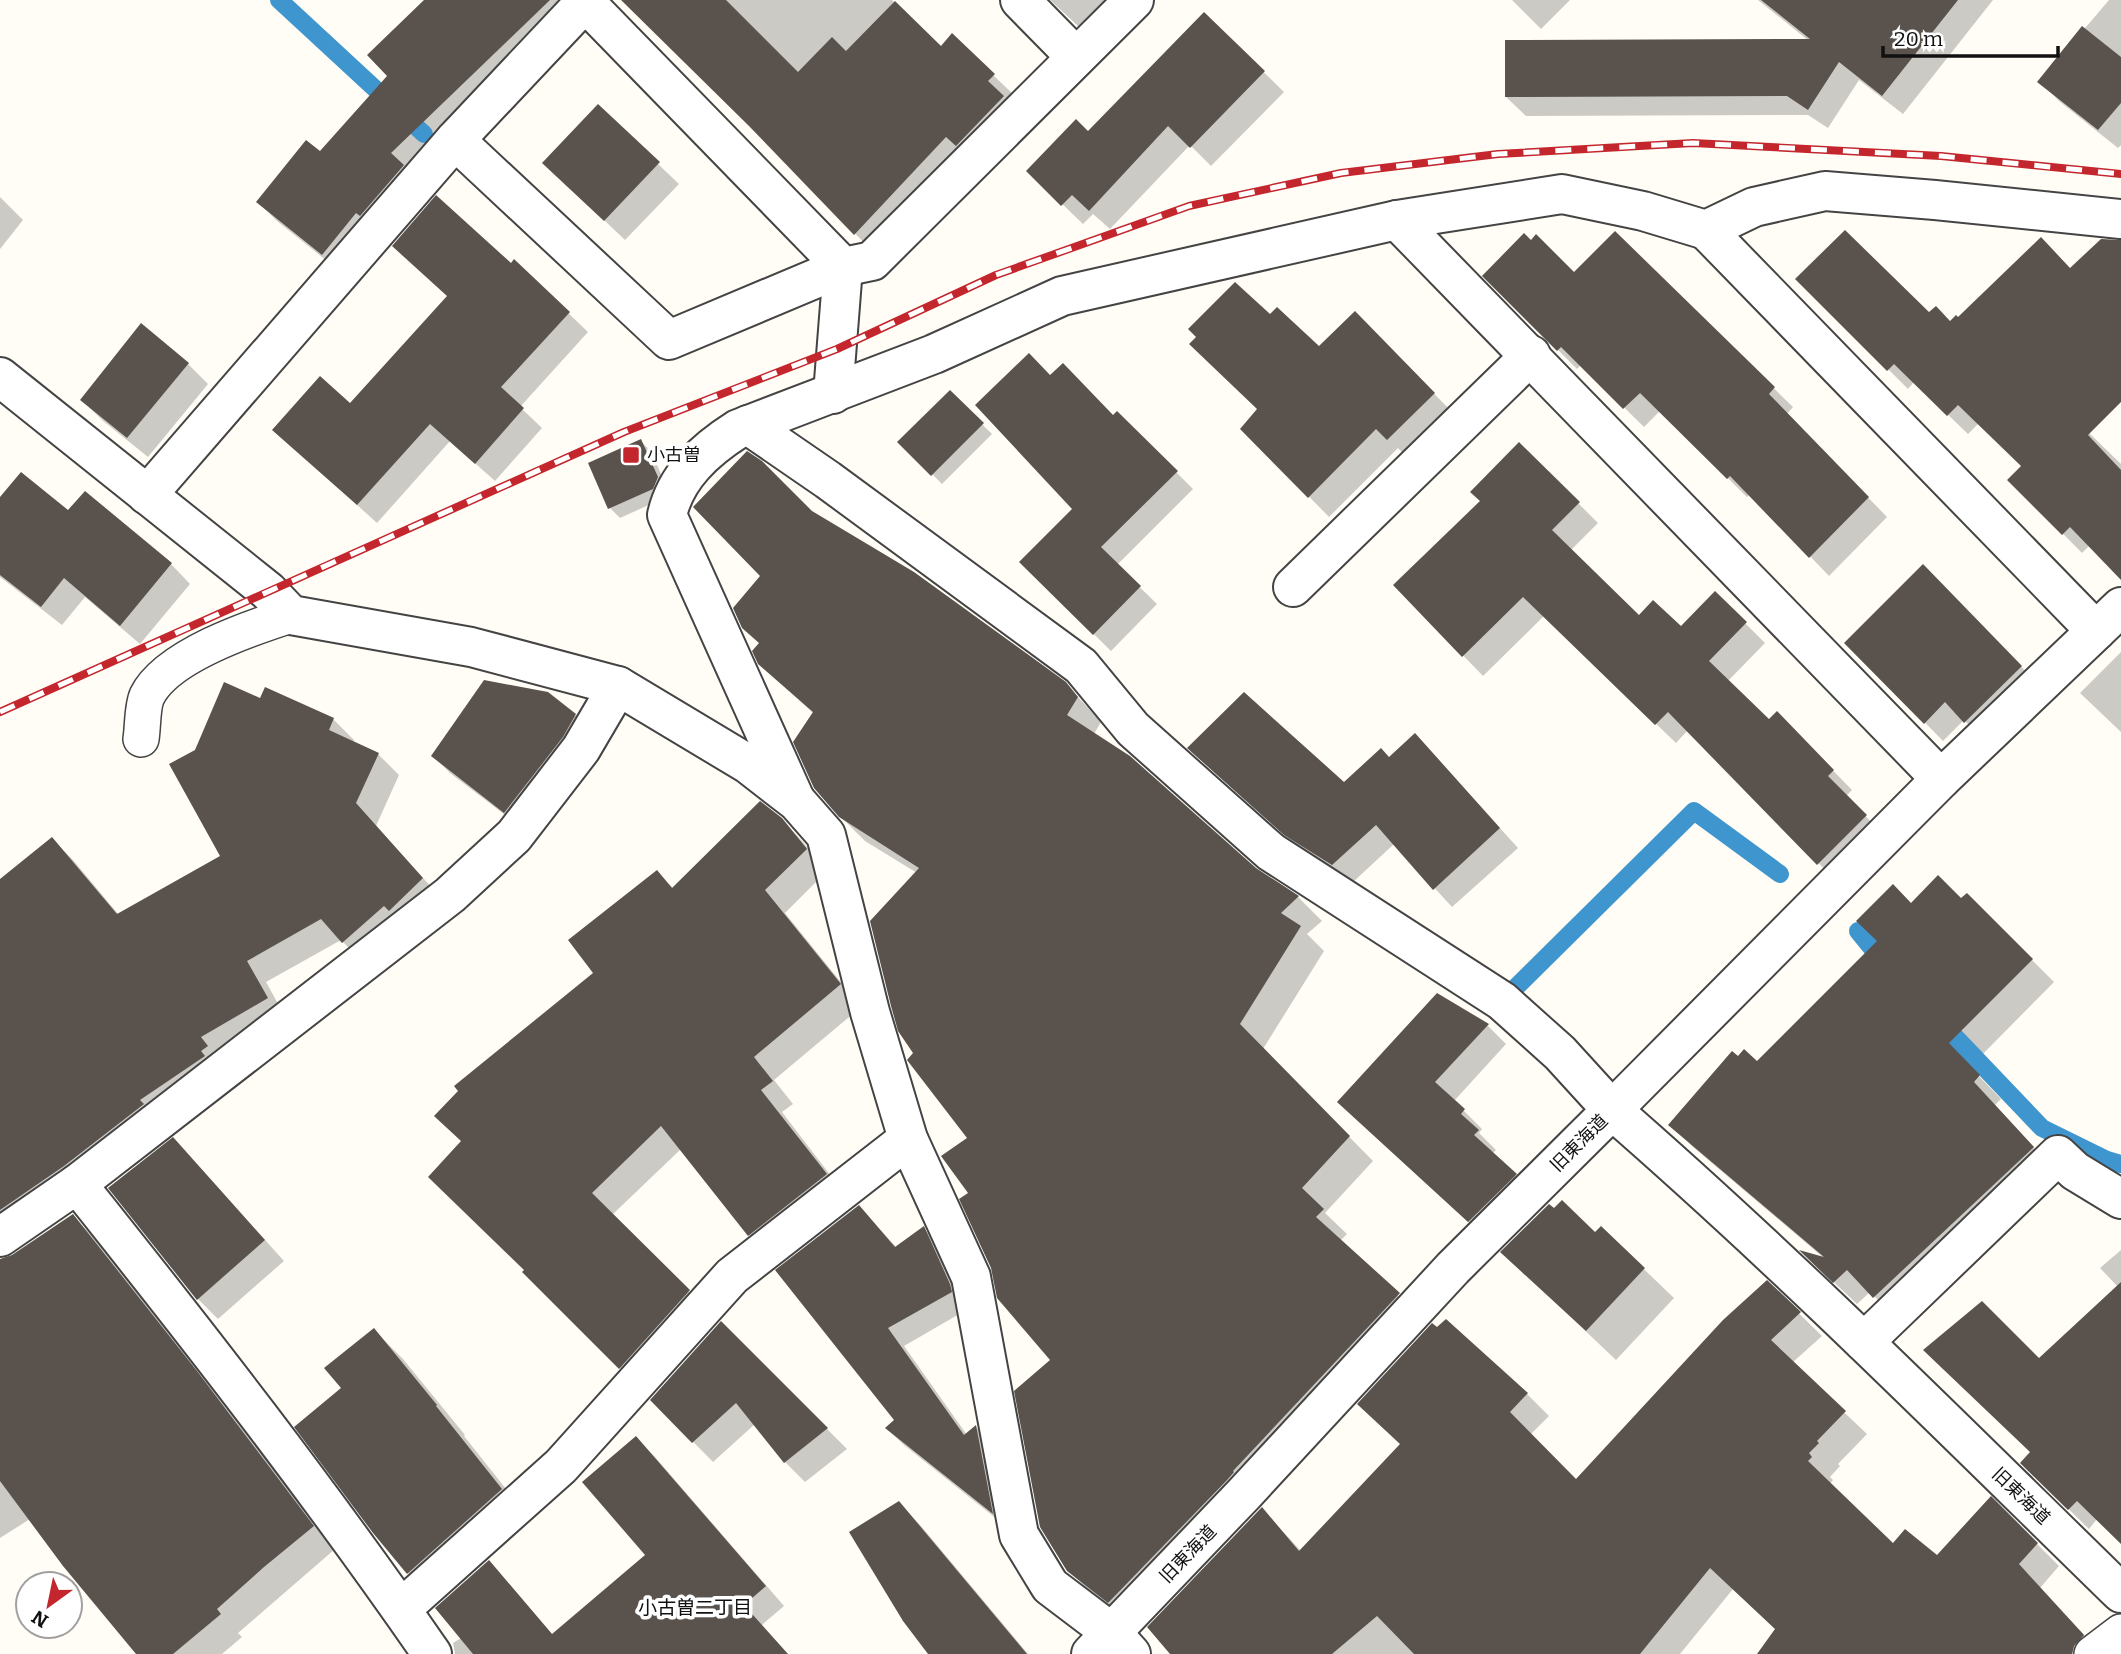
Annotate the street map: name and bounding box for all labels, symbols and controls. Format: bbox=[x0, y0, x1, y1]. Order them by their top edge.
scale bar bbox=[1883, 14, 2058, 58]
text: 20 m bbox=[1894, 26, 1943, 52]
place label: 小古曽 bbox=[647, 444, 701, 466]
marker: 小古曽 bbox=[621, 445, 641, 465]
street label: 旧東海道 bbox=[1546, 1110, 1612, 1176]
street label: 旧東海道 bbox=[1987, 1463, 2055, 1529]
street label: 旧東海道 bbox=[1155, 1520, 1221, 1588]
north arrow bbox=[14, 1570, 84, 1640]
district label: 小古曽二丁目 bbox=[638, 1596, 752, 1619]
text: N bbox=[27, 1605, 52, 1632]

